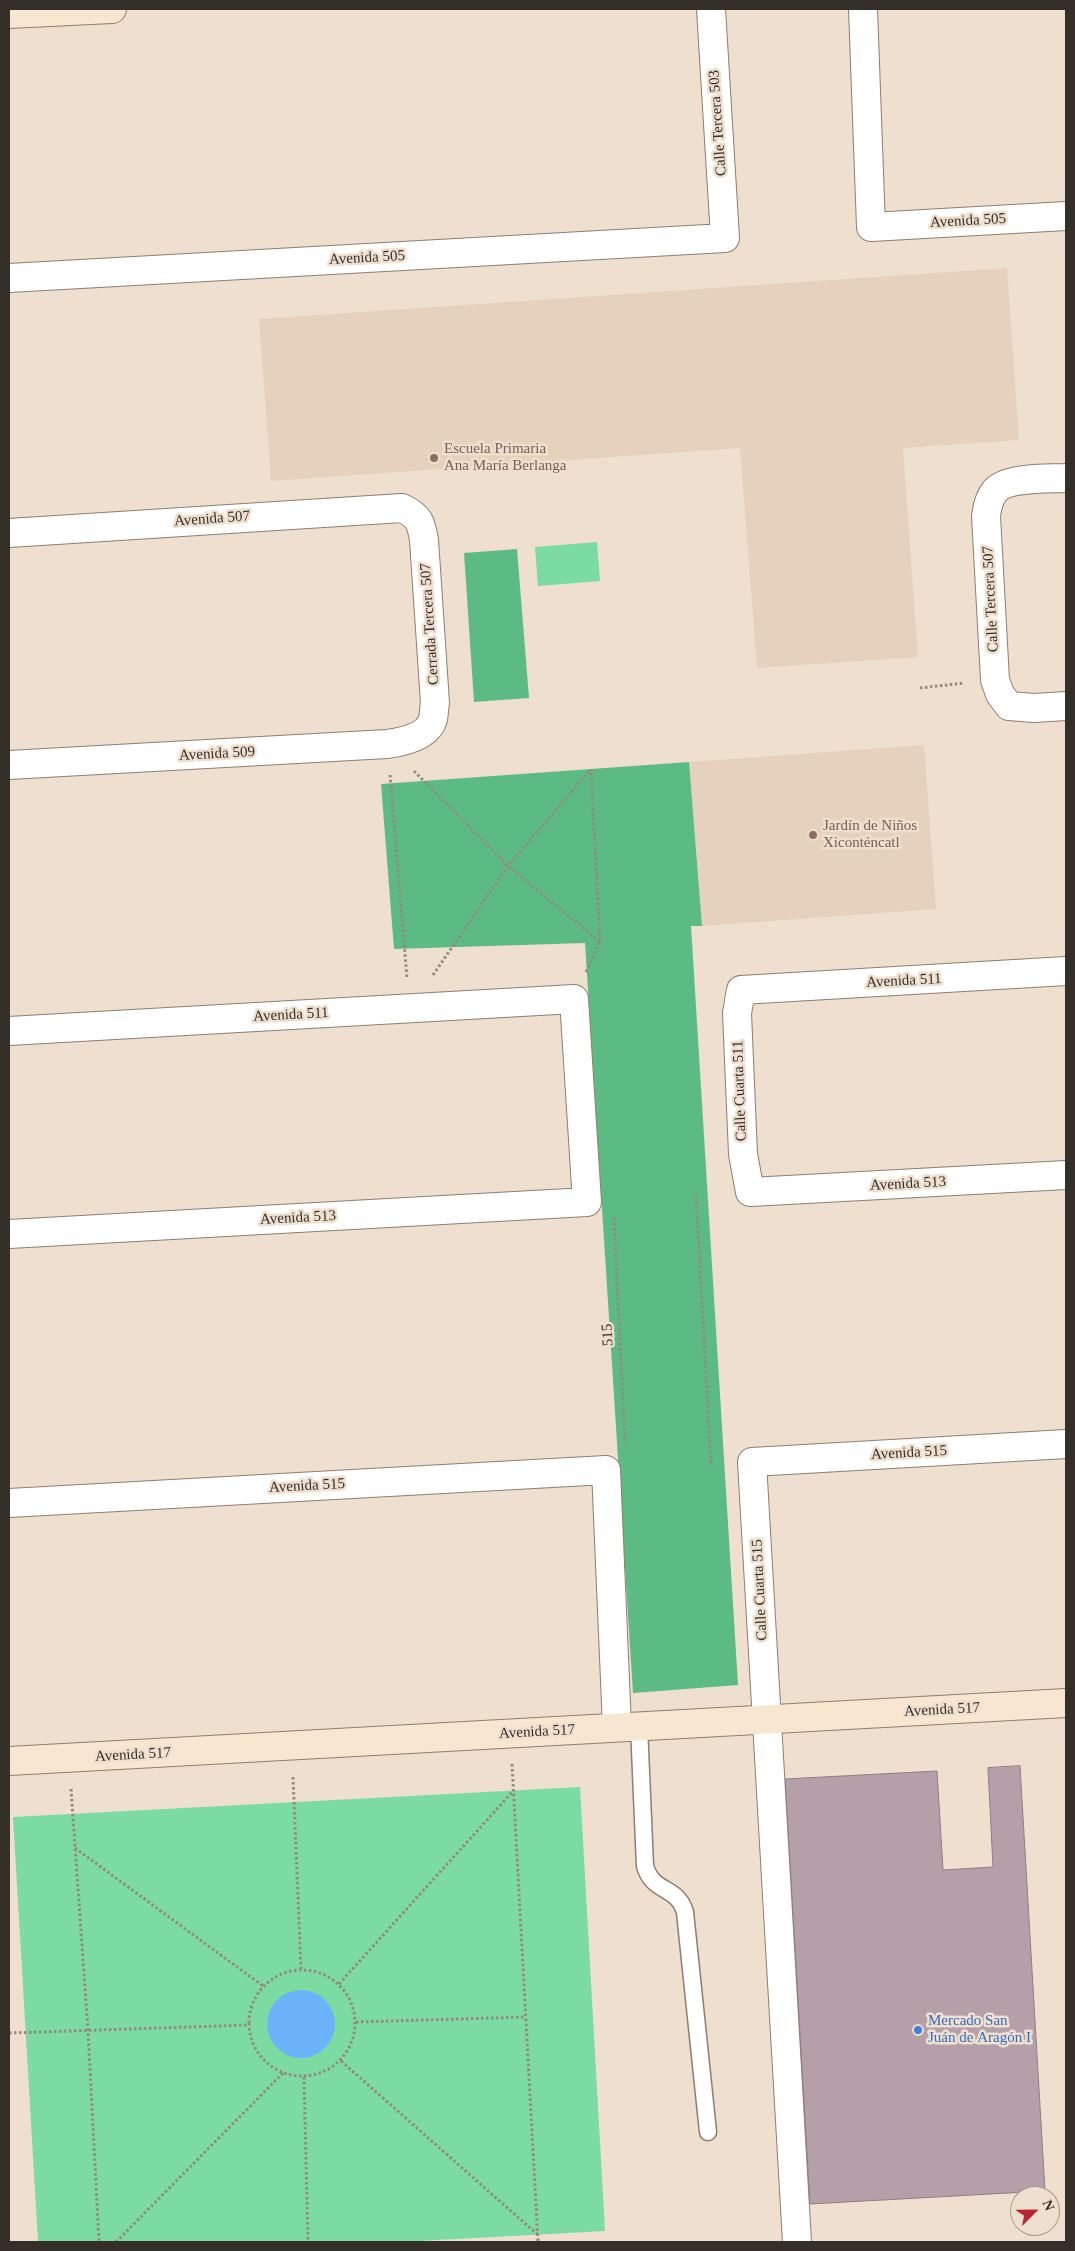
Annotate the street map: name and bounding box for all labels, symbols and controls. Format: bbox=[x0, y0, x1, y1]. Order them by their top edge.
street label: Calle Tercera 503 bbox=[705, 69, 731, 177]
street label: Avenida 505 bbox=[930, 210, 1006, 232]
street label: Avenida 505 bbox=[329, 247, 405, 269]
place label: Escuela Primaria Ana María Berlanga bbox=[444, 440, 566, 475]
marker: Escuela Primaria Ana María Berlanga bbox=[428, 452, 440, 464]
street label: Avenida 507 bbox=[173, 507, 251, 531]
street label: Calle Tercera 507 bbox=[979, 545, 1003, 653]
street label: Cerrada Tercera 507 bbox=[417, 562, 443, 686]
street label: Avenida 509 bbox=[179, 743, 255, 765]
place label: Jardín de Niños Xiconténcatl bbox=[823, 817, 917, 852]
marker: Jardín de Niños Xiconténcatl bbox=[807, 829, 819, 841]
street label: Avenida 511 bbox=[866, 970, 942, 992]
street label: Avenida 511 bbox=[253, 1004, 329, 1026]
street label: Calle Cuarta 511 bbox=[729, 1040, 751, 1142]
street label: Avenida 513 bbox=[870, 1173, 946, 1195]
street label: Avenida 513 bbox=[260, 1207, 336, 1229]
street label: 515 bbox=[598, 1323, 618, 1347]
street label: Avenida 515 bbox=[871, 1442, 947, 1464]
street label: Avenida 515 bbox=[269, 1475, 345, 1497]
street label: Calle Cuarta 515 bbox=[748, 1539, 772, 1641]
street label: Avenida 517 bbox=[904, 1699, 980, 1721]
street label: Avenida 517 bbox=[499, 1721, 575, 1743]
street label: Avenida 517 bbox=[95, 1744, 171, 1766]
place label: Mercado San Juán de Aragón I bbox=[928, 2012, 1031, 2047]
marker: Mercado San Juán de Aragón I bbox=[912, 2024, 924, 2036]
north arrow bbox=[1010, 2186, 1060, 2236]
text: N bbox=[1039, 2198, 1057, 2213]

